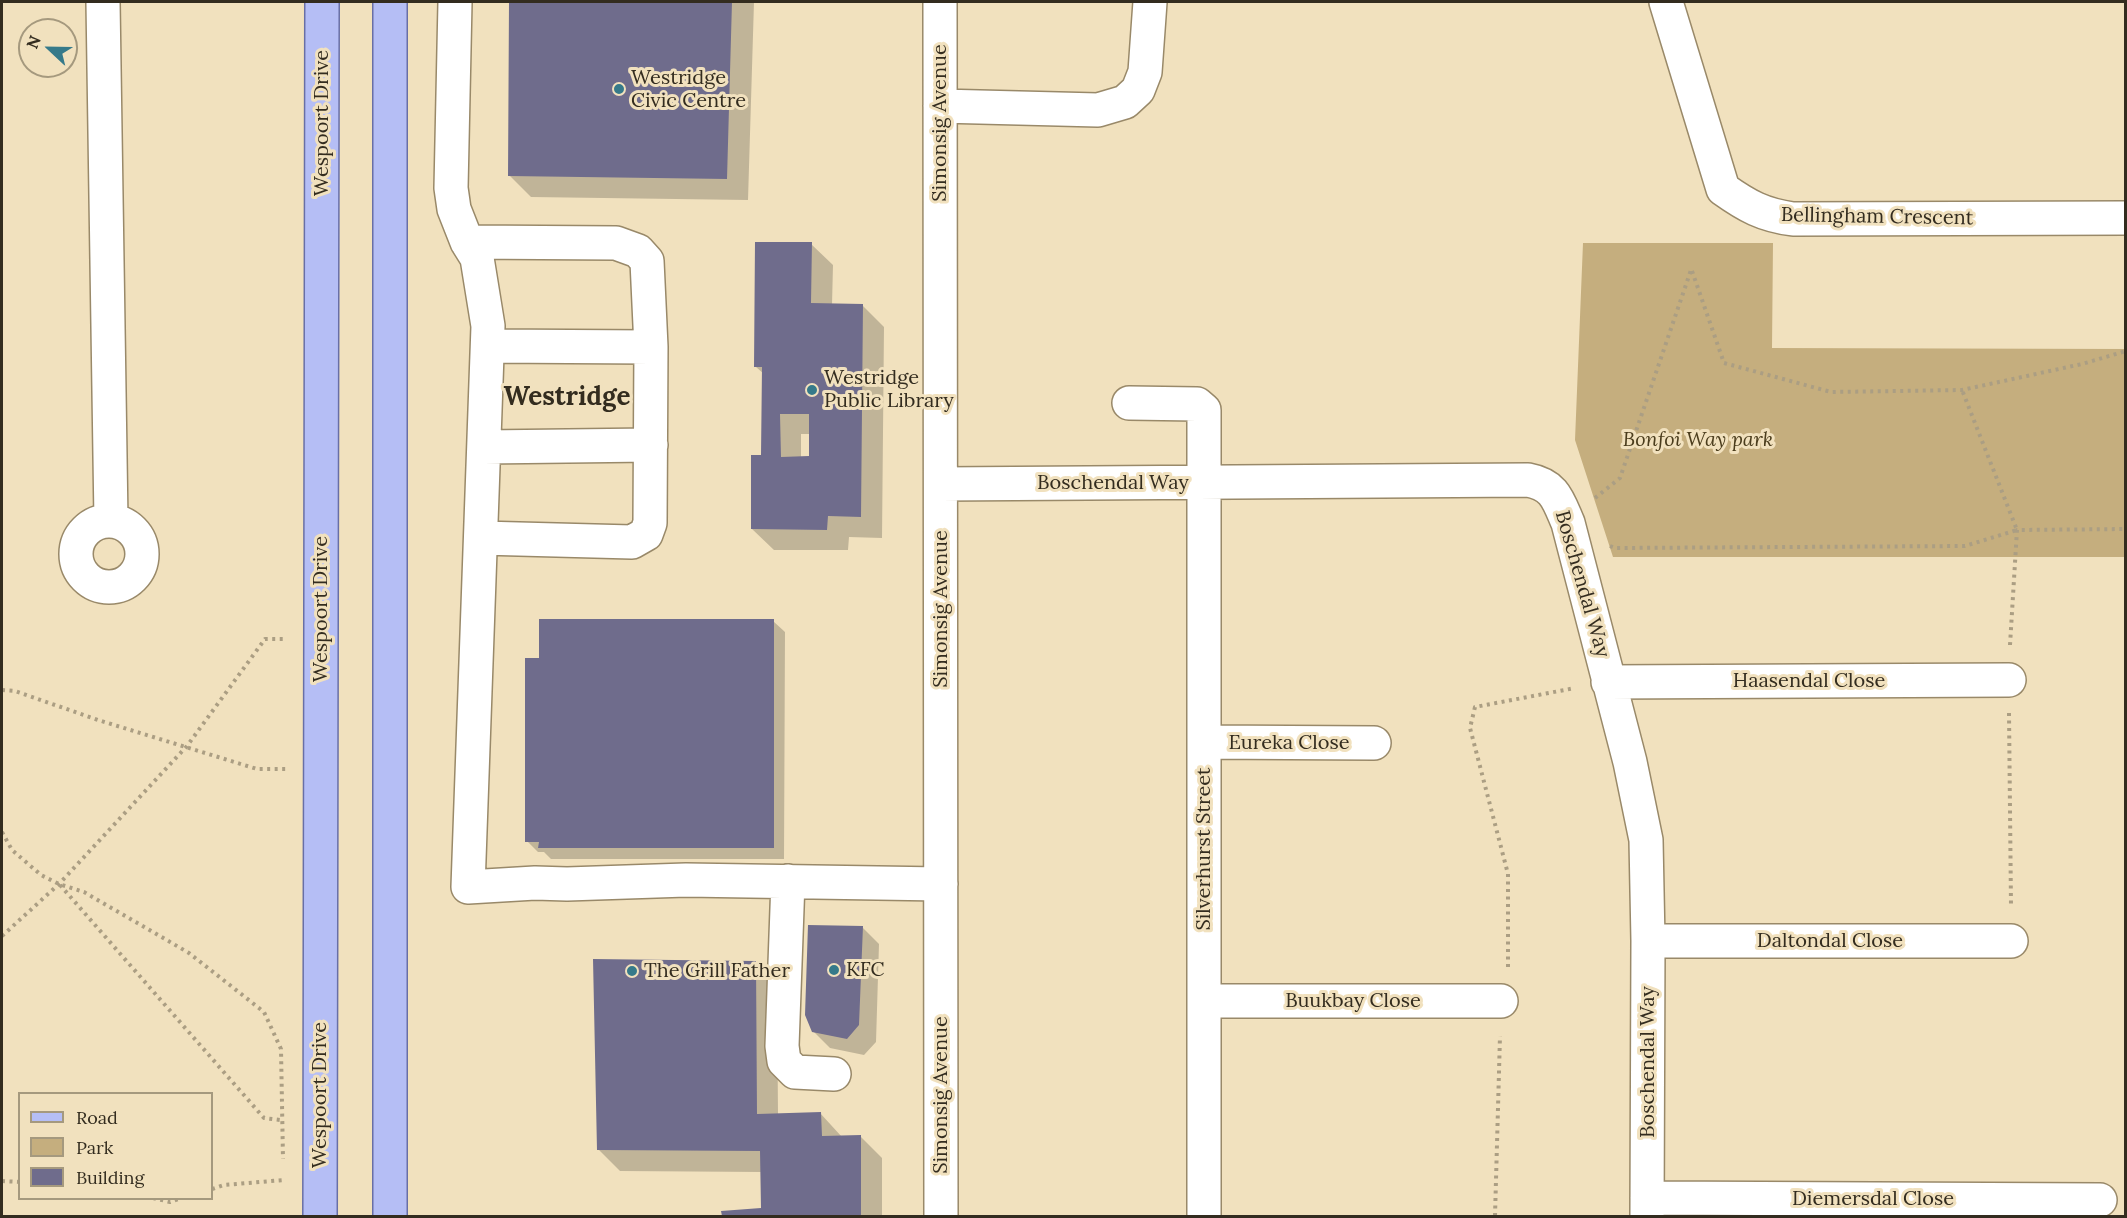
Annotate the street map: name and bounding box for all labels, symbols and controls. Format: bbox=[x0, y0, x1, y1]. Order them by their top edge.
north arrow bbox=[18, 18, 78, 78]
text: N bbox=[22, 33, 45, 51]
street label: Simonsig Avenue bbox=[928, 44, 952, 202]
street label: Wespoort Drive bbox=[310, 50, 334, 196]
place label: Westridge Civic Centre bbox=[631, 66, 746, 113]
marker: Westridge Civic Centre bbox=[612, 82, 626, 96]
street label: Bellingham Crescent bbox=[1781, 203, 1973, 231]
place label: Westridge Public Library bbox=[824, 366, 954, 413]
district label: Westridge bbox=[504, 382, 630, 414]
marker: Westridge Public Library bbox=[805, 383, 819, 397]
park label: Bonfoi Way park bbox=[1623, 428, 1773, 452]
street label: Boschendal Way bbox=[1037, 471, 1189, 495]
street label: Boschendal Way bbox=[1550, 508, 1614, 660]
street label: Simonsig Avenue bbox=[929, 530, 953, 688]
street label: Wespoort Drive bbox=[309, 536, 333, 682]
street label: Haasendal Close bbox=[1733, 669, 1885, 693]
street label: Eureka Close bbox=[1228, 731, 1350, 755]
street label: Silverhurst Street bbox=[1192, 767, 1216, 931]
street label: Daltondal Close bbox=[1757, 929, 1903, 953]
place label: KFC bbox=[846, 958, 884, 982]
place label: The Grill Father bbox=[644, 959, 790, 983]
marker: KFC bbox=[827, 963, 841, 977]
marker: The Grill Father bbox=[625, 964, 639, 978]
street label: Boschendal Way bbox=[1636, 986, 1660, 1138]
street label: Buukbay Close bbox=[1285, 989, 1421, 1013]
street label: Simonsig Avenue bbox=[929, 1016, 953, 1174]
street label: Wespoort Drive bbox=[308, 1022, 332, 1168]
legend bbox=[18, 1092, 213, 1200]
text: Road bbox=[76, 1106, 118, 1129]
text: Park bbox=[76, 1136, 113, 1159]
text: Building bbox=[76, 1166, 144, 1189]
street label: Diemersdal Close bbox=[1792, 1187, 1954, 1211]

